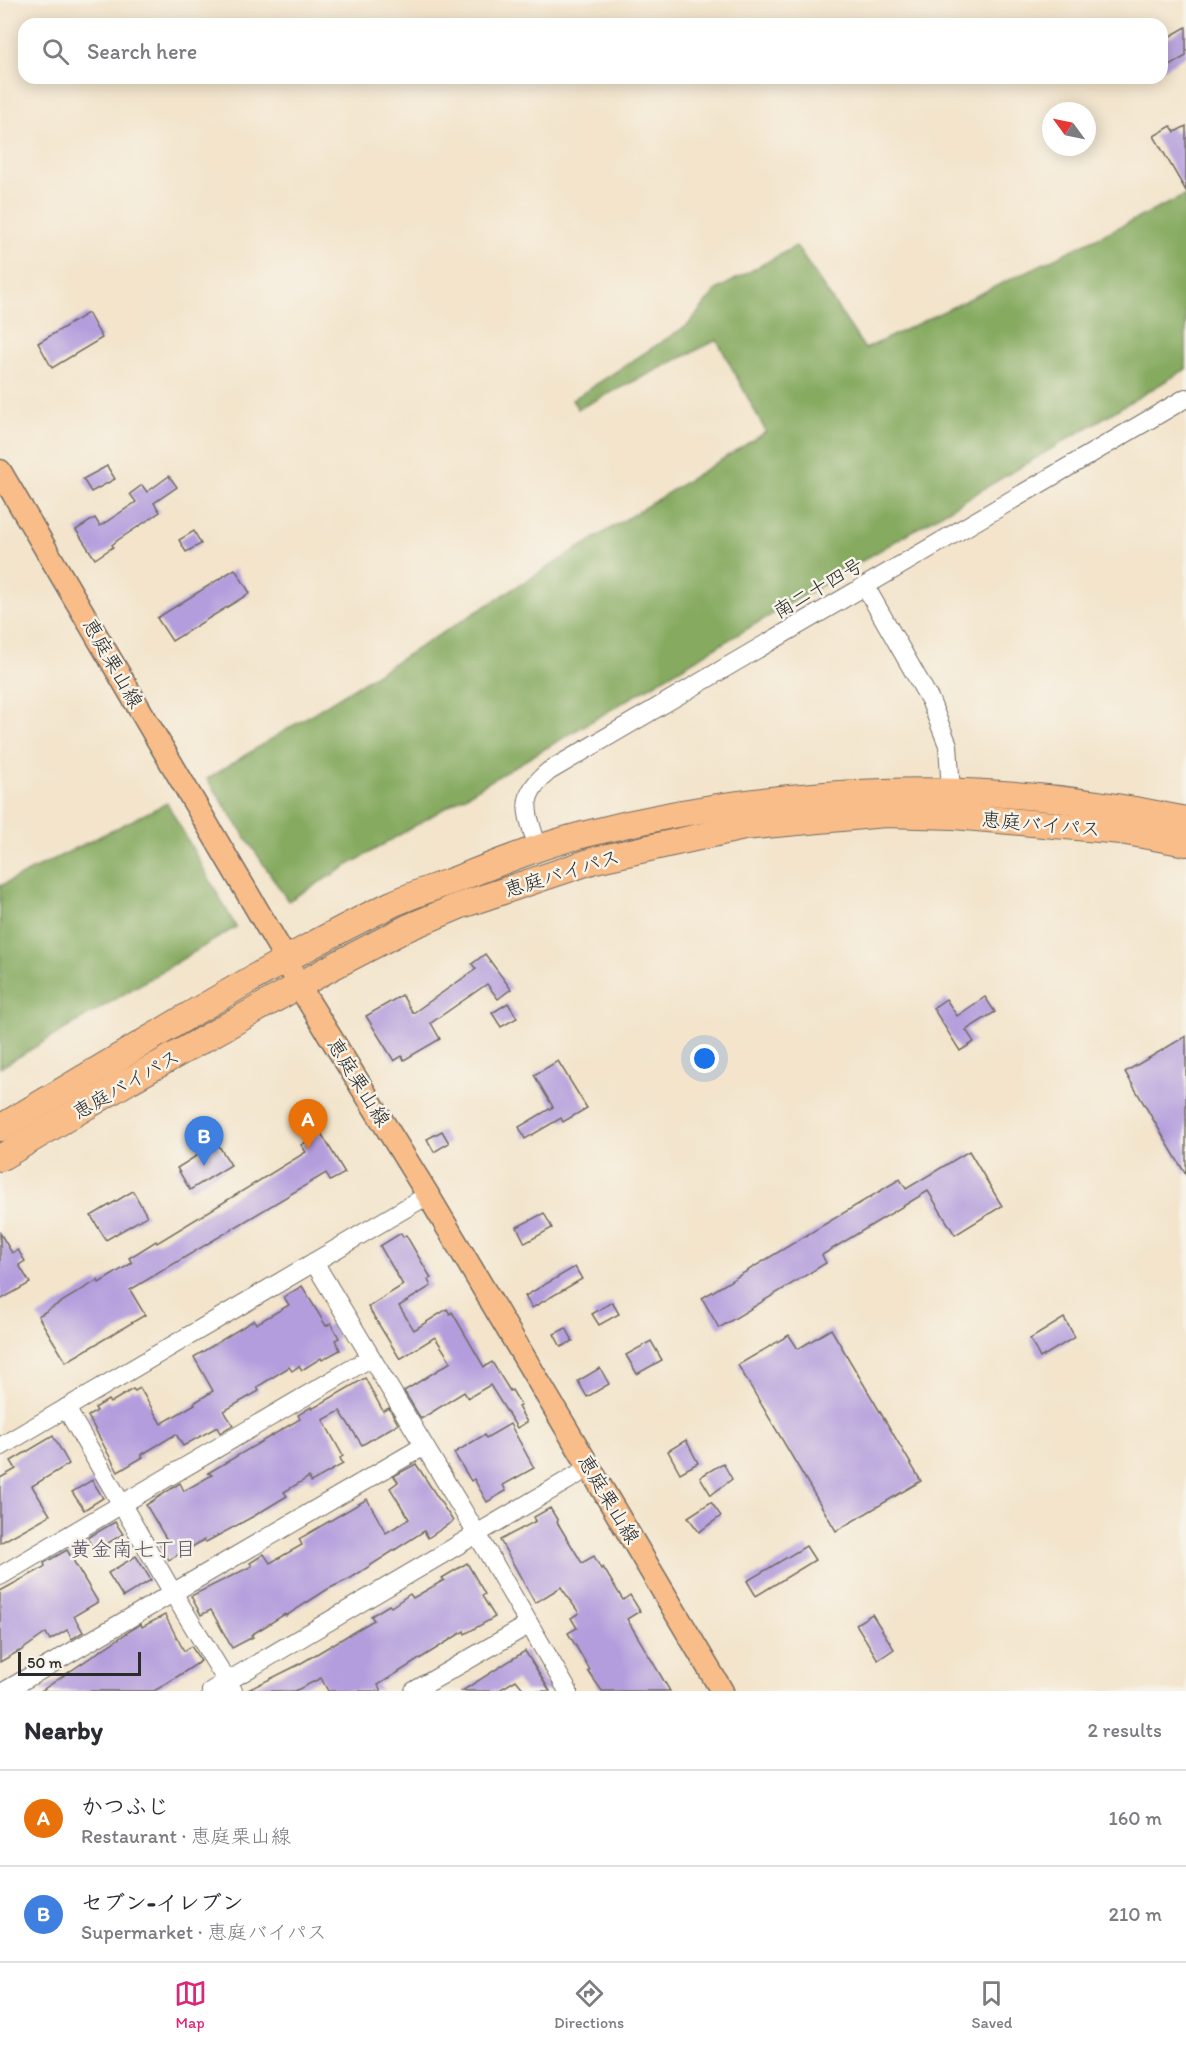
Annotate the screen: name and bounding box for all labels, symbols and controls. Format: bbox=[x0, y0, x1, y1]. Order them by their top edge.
search box bbox=[18, 18, 1168, 84]
icon: search bbox=[39, 35, 72, 68]
text: Search here bbox=[87, 38, 197, 65]
north arrow bbox=[1042, 102, 1096, 156]
street label: 南二十四号 bbox=[769, 553, 867, 623]
street label: 恵庭栗山線 bbox=[78, 614, 148, 712]
street label: 恵庭バイパス bbox=[980, 807, 1102, 841]
street label: 恵庭バイパス bbox=[501, 844, 623, 902]
street label: 恵庭栗山線 bbox=[322, 1033, 396, 1131]
street label: 恵庭バイパス bbox=[68, 1044, 184, 1124]
your location bbox=[690, 1044, 719, 1073]
pin: A bbox=[288, 1100, 328, 1149]
pin: B bbox=[184, 1116, 224, 1166]
street label: 恵庭栗山線 bbox=[573, 1450, 645, 1548]
district label: 黄金南七丁目 bbox=[70, 1536, 196, 1561]
scale bar bbox=[18, 1649, 141, 1676]
text: 50 m bbox=[27, 1653, 62, 1672]
text: Nearby bbox=[24, 1714, 103, 1746]
text: 2 results bbox=[1088, 1718, 1162, 1742]
text: かつふじ bbox=[81, 1793, 169, 1820]
text: A bbox=[37, 1806, 50, 1830]
text: 160 m bbox=[1109, 1806, 1162, 1830]
text: Restaurant · 恵庭栗山線 bbox=[81, 1824, 291, 1848]
text: セブン-イレブン bbox=[81, 1889, 244, 1916]
text: B bbox=[37, 1902, 50, 1926]
text: 210 m bbox=[1109, 1902, 1162, 1926]
text: Supermarket · 恵庭バイパス bbox=[81, 1920, 327, 1944]
tab: Map bbox=[174, 1977, 207, 2032]
tab: Directions bbox=[554, 1977, 624, 2032]
tab: Saved bbox=[972, 1977, 1012, 2032]

